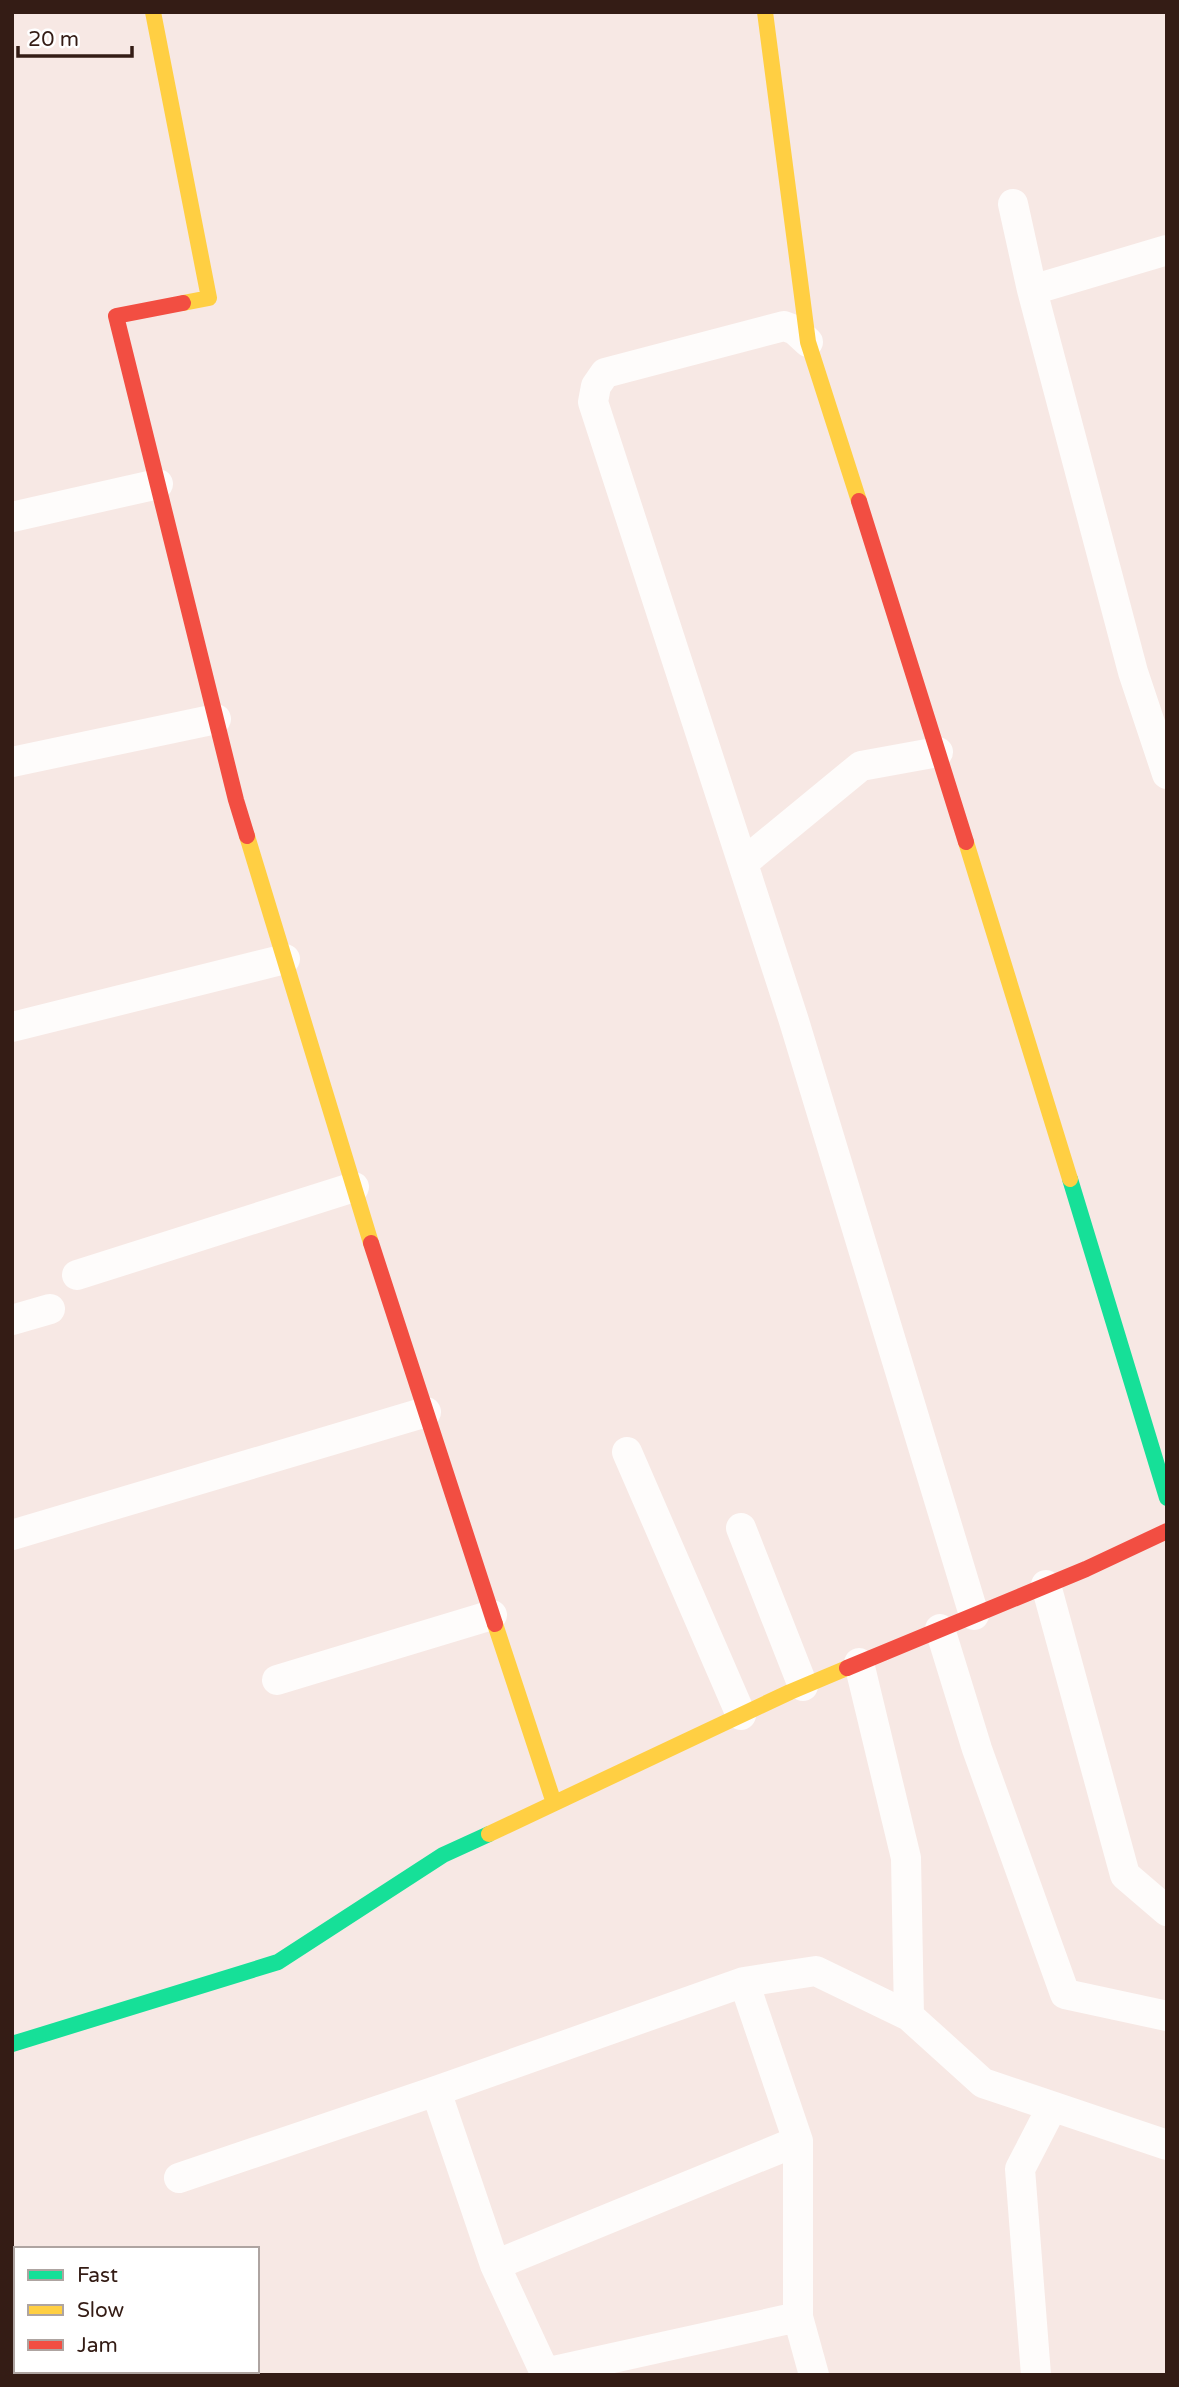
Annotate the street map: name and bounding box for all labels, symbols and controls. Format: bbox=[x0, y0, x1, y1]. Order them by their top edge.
scale bar bbox=[18, 14, 131, 58]
text: 20 m bbox=[28, 27, 79, 52]
legend bbox=[14, 2247, 259, 2373]
text: Fast bbox=[77, 2263, 118, 2288]
text: Slow bbox=[77, 2298, 125, 2323]
text: Jam bbox=[77, 2333, 118, 2358]

